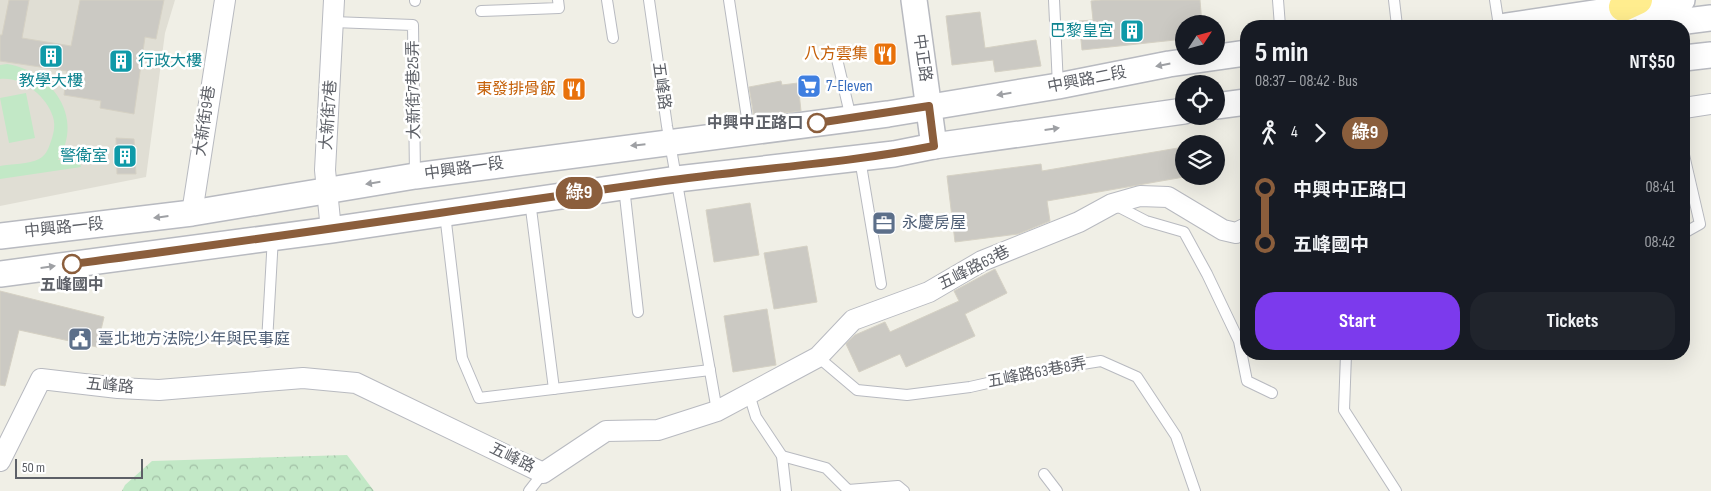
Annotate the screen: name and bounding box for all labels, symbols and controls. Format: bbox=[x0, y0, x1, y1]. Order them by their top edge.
north arrow bbox=[1175, 15, 1225, 65]
map controls bbox=[1175, 15, 1225, 185]
building icon: 巴黎皇宮 bbox=[1119, 18, 1145, 44]
place label: 巴黎皇宮 bbox=[1050, 22, 1114, 41]
street label: 中正路 bbox=[909, 33, 935, 83]
text: 5 min bbox=[1255, 36, 1308, 69]
street label: 大新街7巷25弄 bbox=[404, 40, 424, 140]
restaurant icon: 八方雲集 bbox=[872, 41, 898, 67]
building icon: 教學大樓 bbox=[38, 43, 64, 69]
place label: 八方雲集 bbox=[804, 45, 868, 64]
building icon: 行政大樓 bbox=[108, 48, 134, 74]
text: NT$50 bbox=[1629, 51, 1675, 74]
place label: 行政大樓 bbox=[138, 52, 202, 71]
street label: 五峰路 bbox=[648, 61, 674, 111]
one-way arrow bbox=[1155, 62, 1171, 70]
street label: 中興路二段 bbox=[1046, 63, 1128, 97]
place label: 教學大樓 bbox=[19, 72, 83, 91]
text: 08:37 – 08:42 · Bus bbox=[1255, 72, 1358, 91]
supermarket icon: 7-Eleven bbox=[796, 73, 822, 99]
button: locate bbox=[1175, 75, 1225, 125]
restaurant icon: 東發排骨飯 bbox=[561, 76, 587, 102]
place label: 7-Eleven bbox=[826, 77, 873, 96]
street label: 大新街7巷 bbox=[317, 79, 341, 151]
place label: 東發排骨飯 bbox=[476, 79, 556, 99]
street label: 大新街9巷 bbox=[191, 84, 219, 158]
one-way arrow bbox=[995, 91, 1011, 99]
marker: 中興中正路口 bbox=[807, 113, 827, 133]
place label: 中興中正路口 bbox=[707, 114, 803, 133]
icon: walk bbox=[1255, 119, 1283, 147]
icon: forward bbox=[1306, 119, 1334, 147]
text: 綠9 bbox=[1352, 122, 1378, 143]
text: 4 bbox=[1291, 123, 1298, 142]
one-way arrow bbox=[1044, 125, 1060, 133]
button: layers bbox=[1175, 135, 1225, 185]
one-way arrow bbox=[629, 141, 645, 149]
building icon: 警衛室 bbox=[112, 143, 138, 169]
place label: 警衛室 bbox=[60, 147, 108, 166]
street label: 中興路一段 bbox=[423, 154, 505, 184]
line badge: 綠9 bbox=[556, 177, 602, 209]
text: 08:41 bbox=[1645, 178, 1675, 197]
one-way arrow bbox=[364, 179, 380, 187]
text: 中興中正路口 bbox=[1293, 179, 1407, 202]
text: 綠9 bbox=[566, 182, 592, 203]
office icon: 永慶房屋 bbox=[871, 210, 897, 236]
one-way arrow bbox=[152, 213, 168, 221]
place label: 永慶房屋 bbox=[902, 213, 966, 233]
street label: 中興路一段 bbox=[23, 214, 105, 242]
text: 08:42 bbox=[1644, 233, 1675, 252]
text: 五峰國中 bbox=[1293, 234, 1369, 257]
street label: 五峰路63巷 bbox=[935, 242, 1013, 294]
marker: 五峰國中 bbox=[62, 254, 82, 274]
one-way arrow bbox=[41, 263, 57, 271]
place label: 五峰國中 bbox=[40, 275, 104, 295]
button: Start bbox=[1255, 292, 1460, 350]
button: Tickets bbox=[1470, 292, 1675, 350]
public building icon: 臺北地方法院少年與民事庭 bbox=[67, 326, 93, 352]
place label: 臺北地方法院少年與民事庭 bbox=[98, 330, 290, 349]
street label: 五峰路63巷8弄 bbox=[986, 354, 1088, 392]
street label: 五峰路 bbox=[85, 374, 135, 398]
street label: 五峰路 bbox=[486, 439, 538, 477]
scale bar bbox=[15, 456, 142, 479]
text: 50 m bbox=[22, 459, 45, 476]

